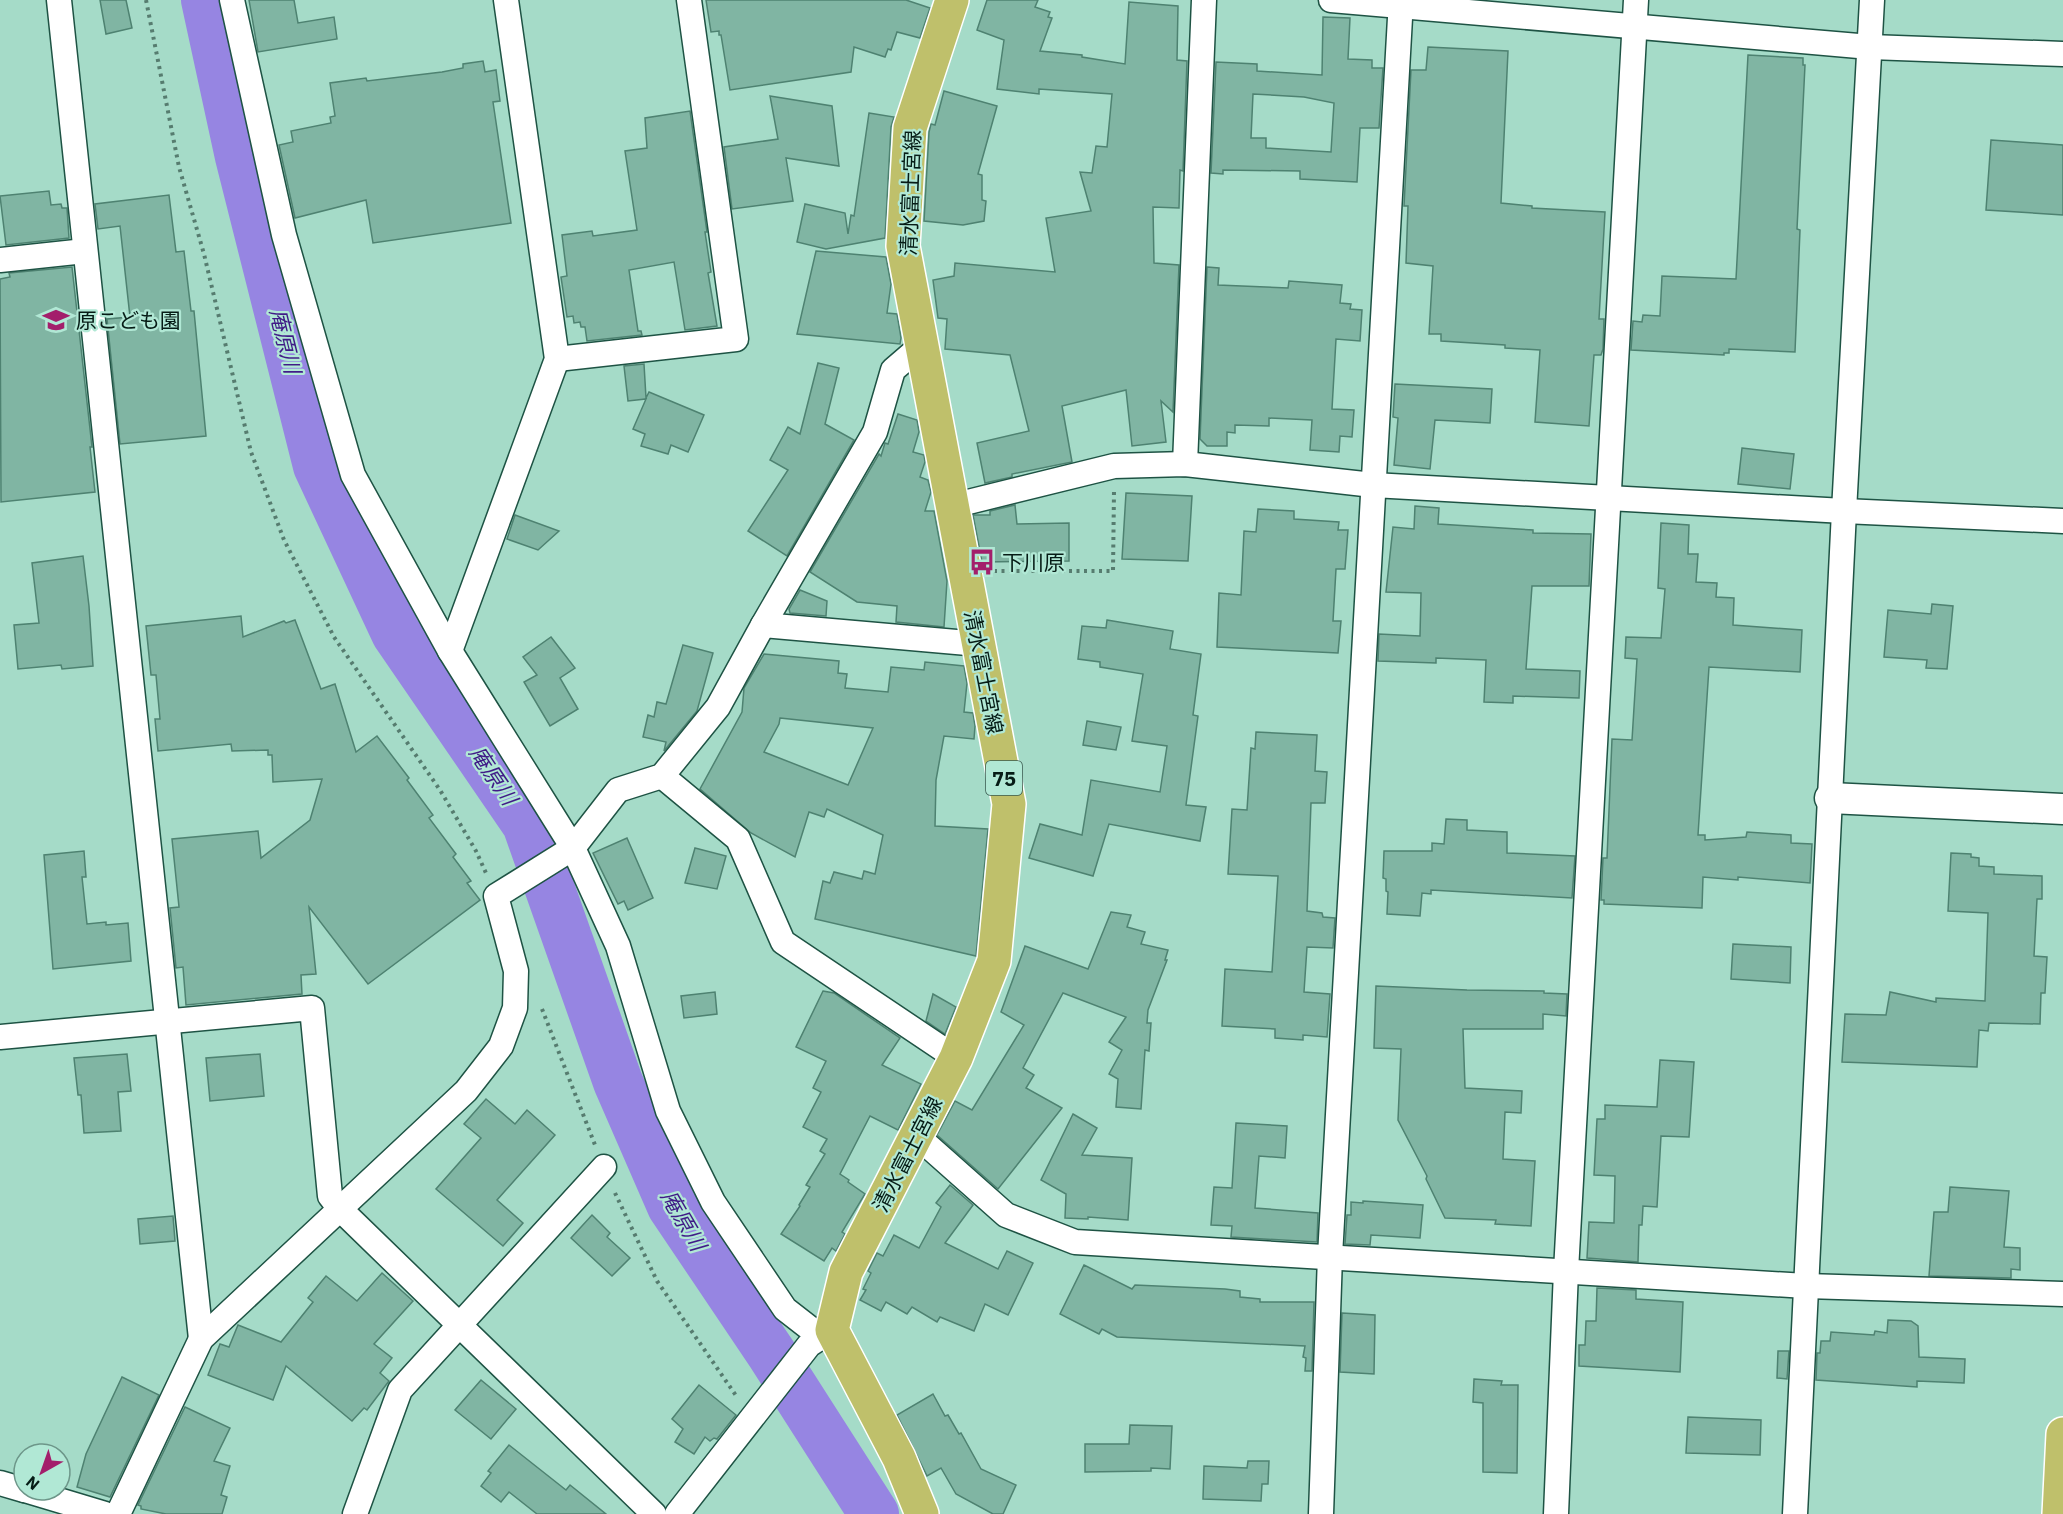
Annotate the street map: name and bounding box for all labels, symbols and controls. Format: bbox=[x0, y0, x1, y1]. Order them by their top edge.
street label: 清水富士宮線 bbox=[894, 130, 926, 256]
school or university icon: 原こども園 bbox=[41, 305, 71, 335]
water label: 庵原川 bbox=[264, 305, 309, 378]
place label: 原こども園 bbox=[76, 306, 181, 334]
bus stop icon: 下川原 bbox=[967, 547, 997, 577]
place label: 下川原 bbox=[1002, 548, 1065, 576]
street label: 清水富士宮線 bbox=[958, 607, 1010, 737]
water label: 庵原川 bbox=[464, 740, 526, 812]
road number: 75 bbox=[986, 761, 1022, 795]
street label: 清水富士宮線 bbox=[866, 1092, 948, 1216]
water label: 庵原川 bbox=[655, 1184, 714, 1258]
north arrow bbox=[12, 1442, 72, 1502]
text: N bbox=[21, 1472, 43, 1495]

